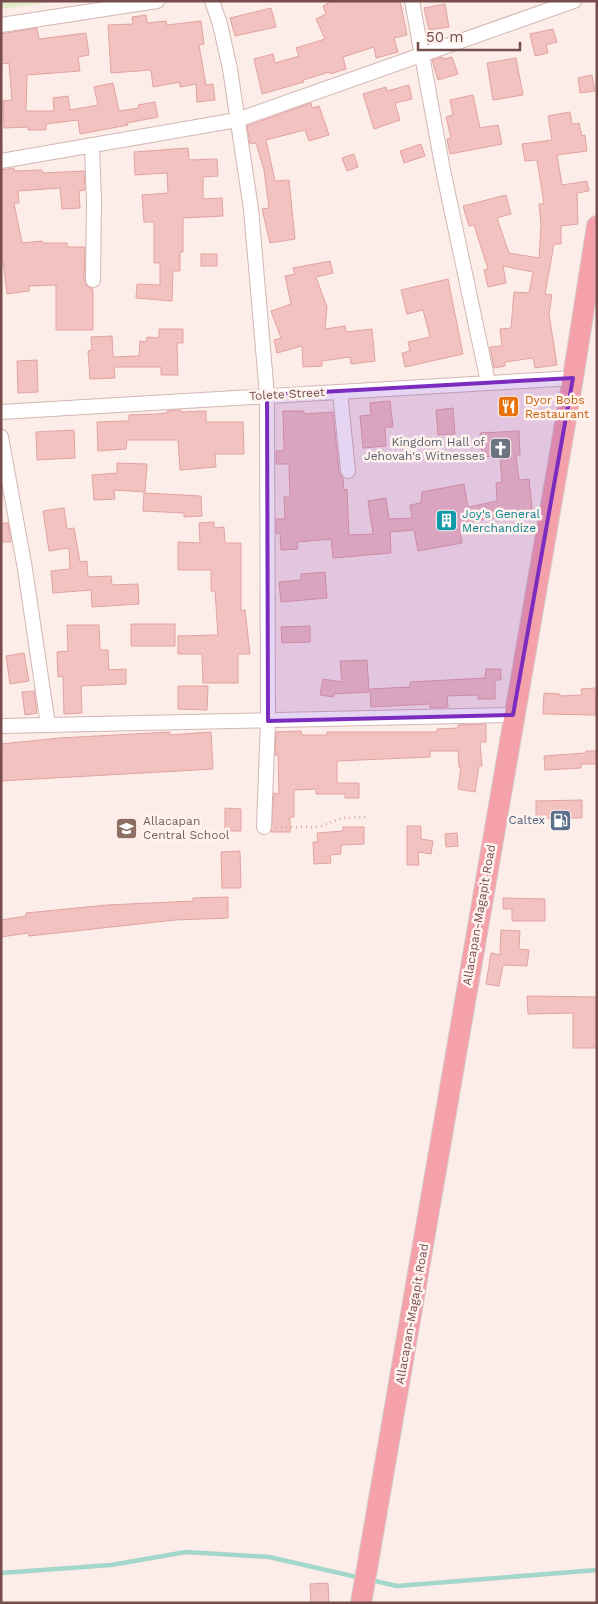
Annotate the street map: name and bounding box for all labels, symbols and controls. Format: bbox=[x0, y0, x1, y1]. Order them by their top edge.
scale bar bbox=[418, 20, 520, 52]
text: 50 m bbox=[426, 28, 463, 46]
street label: Tolete Street bbox=[249, 385, 325, 403]
place label: Dyor Bobs Restaurant bbox=[525, 393, 589, 421]
restaurant icon: Dyor Bobs Restaurant bbox=[497, 395, 521, 419]
place label: Kingdom Hall of Jehovah's Witnesses bbox=[364, 435, 485, 463]
church icon: Kingdom Hall of Jehovah's Witnesses bbox=[489, 437, 513, 461]
place label: Joy's General Merchandize bbox=[462, 507, 540, 535]
building icon: Joy's General Merchandize bbox=[434, 509, 458, 533]
fuel station icon: Caltex bbox=[549, 808, 573, 832]
place label: Caltex bbox=[508, 813, 545, 827]
place label: Allacapan Central School bbox=[143, 814, 230, 842]
school or university icon: Allacapan Central School bbox=[115, 816, 139, 840]
street label: Allacapan-Magapit Road bbox=[460, 844, 498, 986]
street label: Allacapan-Magapit Road bbox=[393, 1243, 431, 1385]

